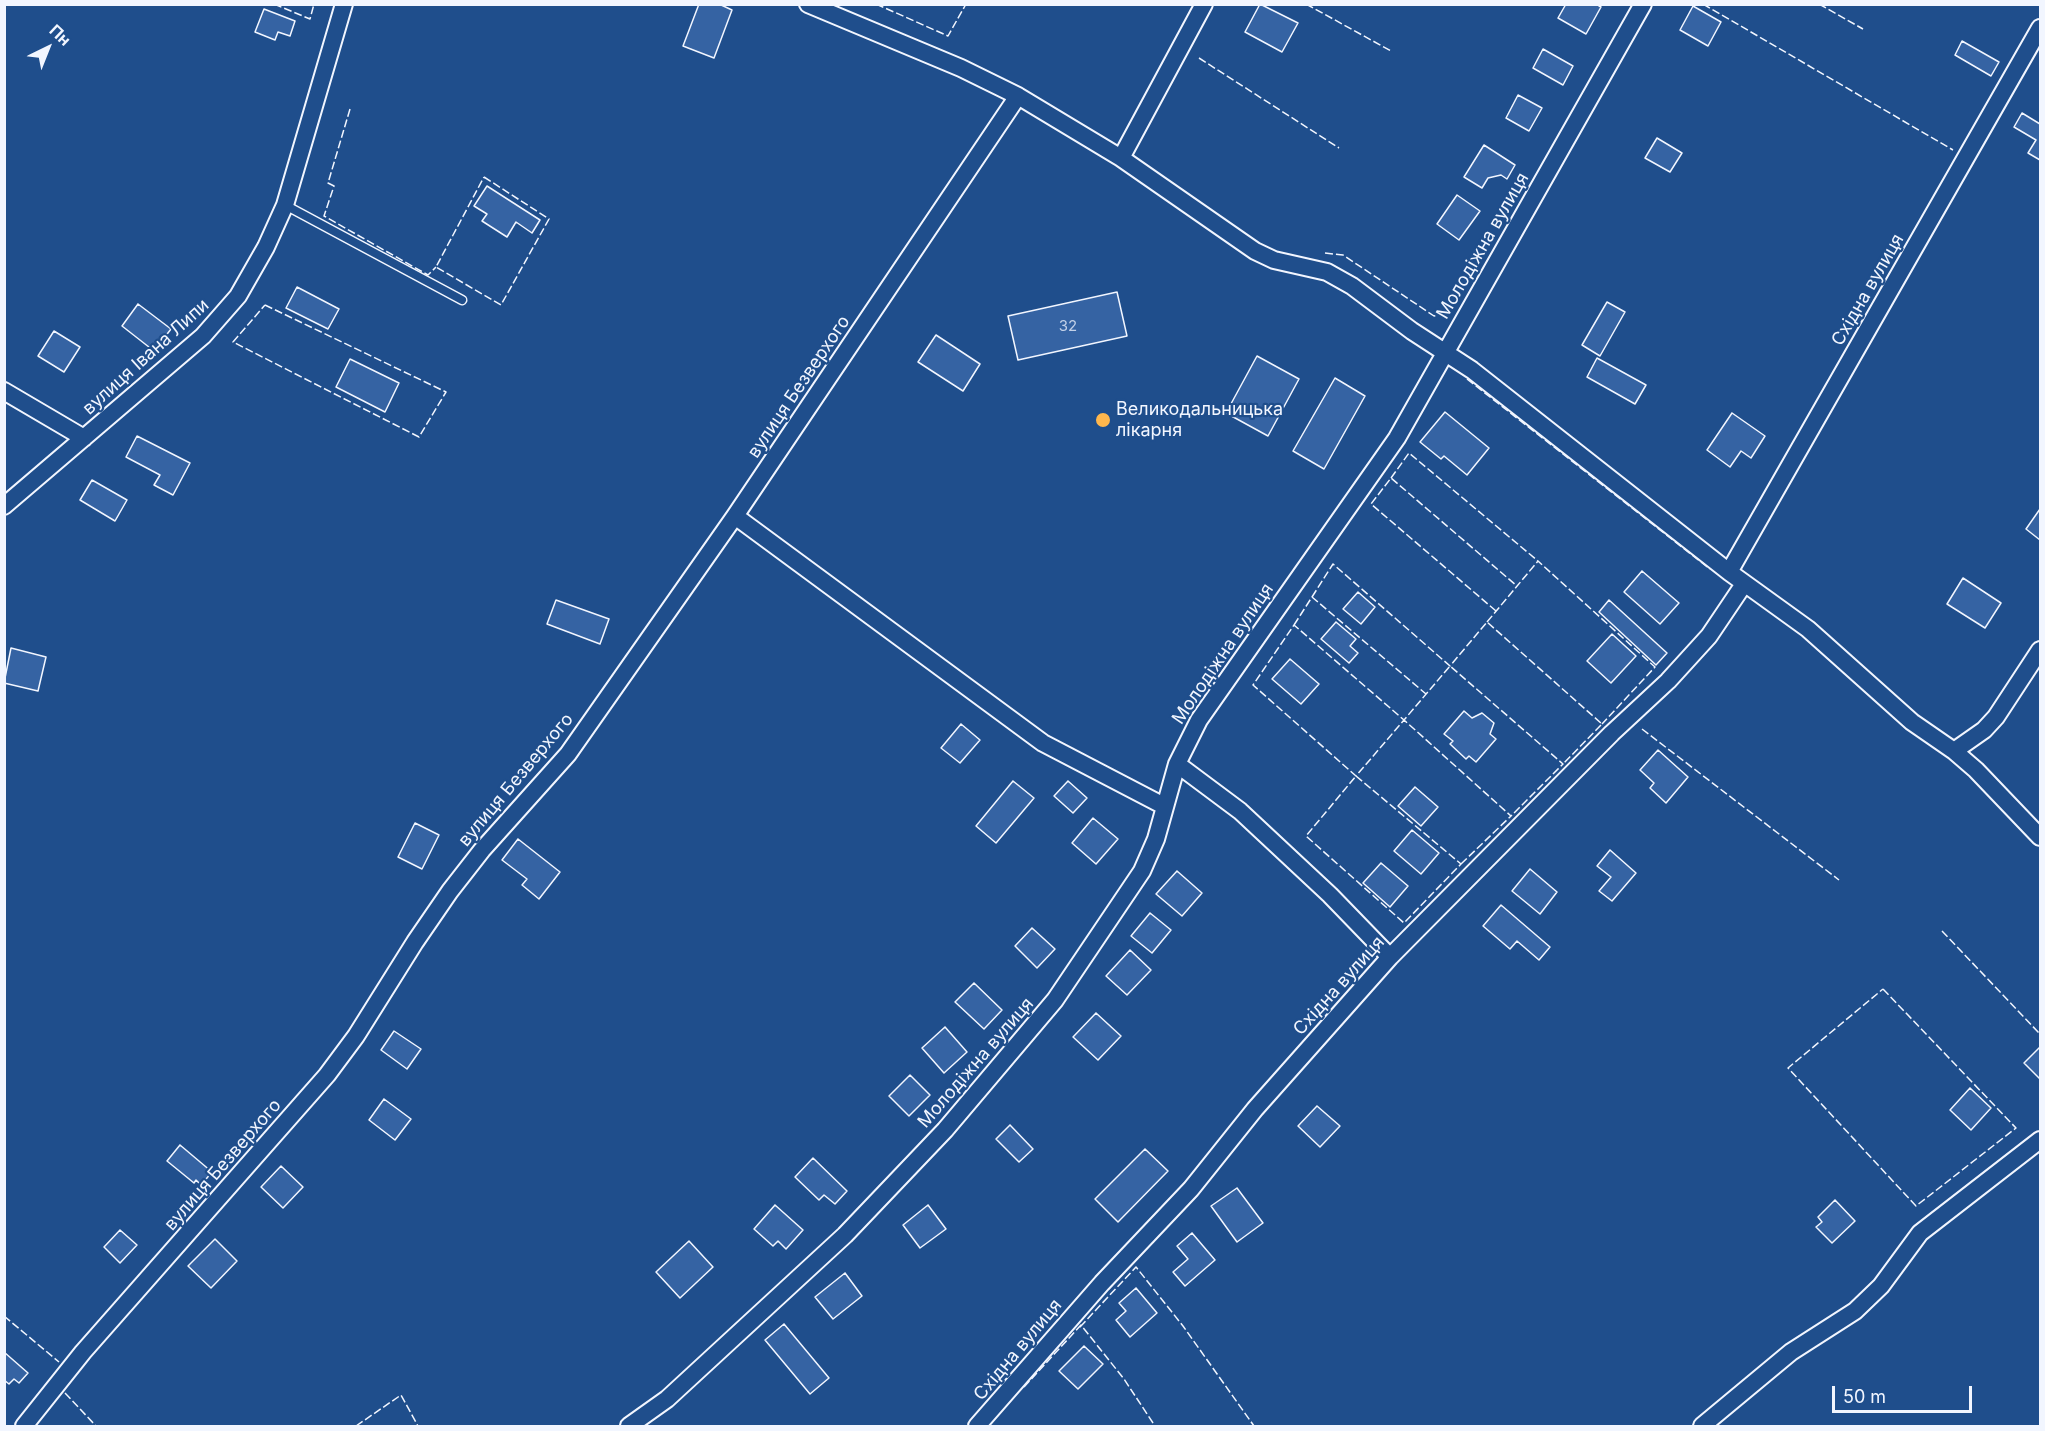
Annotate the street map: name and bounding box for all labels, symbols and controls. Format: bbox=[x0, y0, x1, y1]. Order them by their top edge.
north arrow bbox=[18, 18, 78, 78]
text: Пн bbox=[45, 20, 75, 50]
street label: Молодіжна вулиця bbox=[1432, 169, 1534, 323]
street label: Східна вулиця bbox=[1827, 230, 1909, 350]
street label: вулиця Івана Липи bbox=[78, 295, 214, 419]
street label: вулиця Безверхого bbox=[743, 312, 855, 462]
house number: 32 bbox=[1059, 317, 1077, 335]
place label: Великодальницька лікарня bbox=[1116, 399, 1283, 442]
marker: Великодальницька лікарня bbox=[1094, 411, 1112, 429]
street label: Молодіжна вулиця bbox=[1168, 579, 1278, 729]
street label: вулиця Безверхого bbox=[454, 709, 578, 851]
street label: Східна вулиця bbox=[1289, 932, 1389, 1040]
street label: Молодіжна вулиця bbox=[914, 993, 1038, 1133]
street label: вулиця Безверхого bbox=[160, 1095, 286, 1235]
street label: Східна вулиця bbox=[969, 1295, 1067, 1405]
scale bar bbox=[1835, 1374, 1974, 1412]
text: 50 m bbox=[1843, 1386, 1886, 1407]

